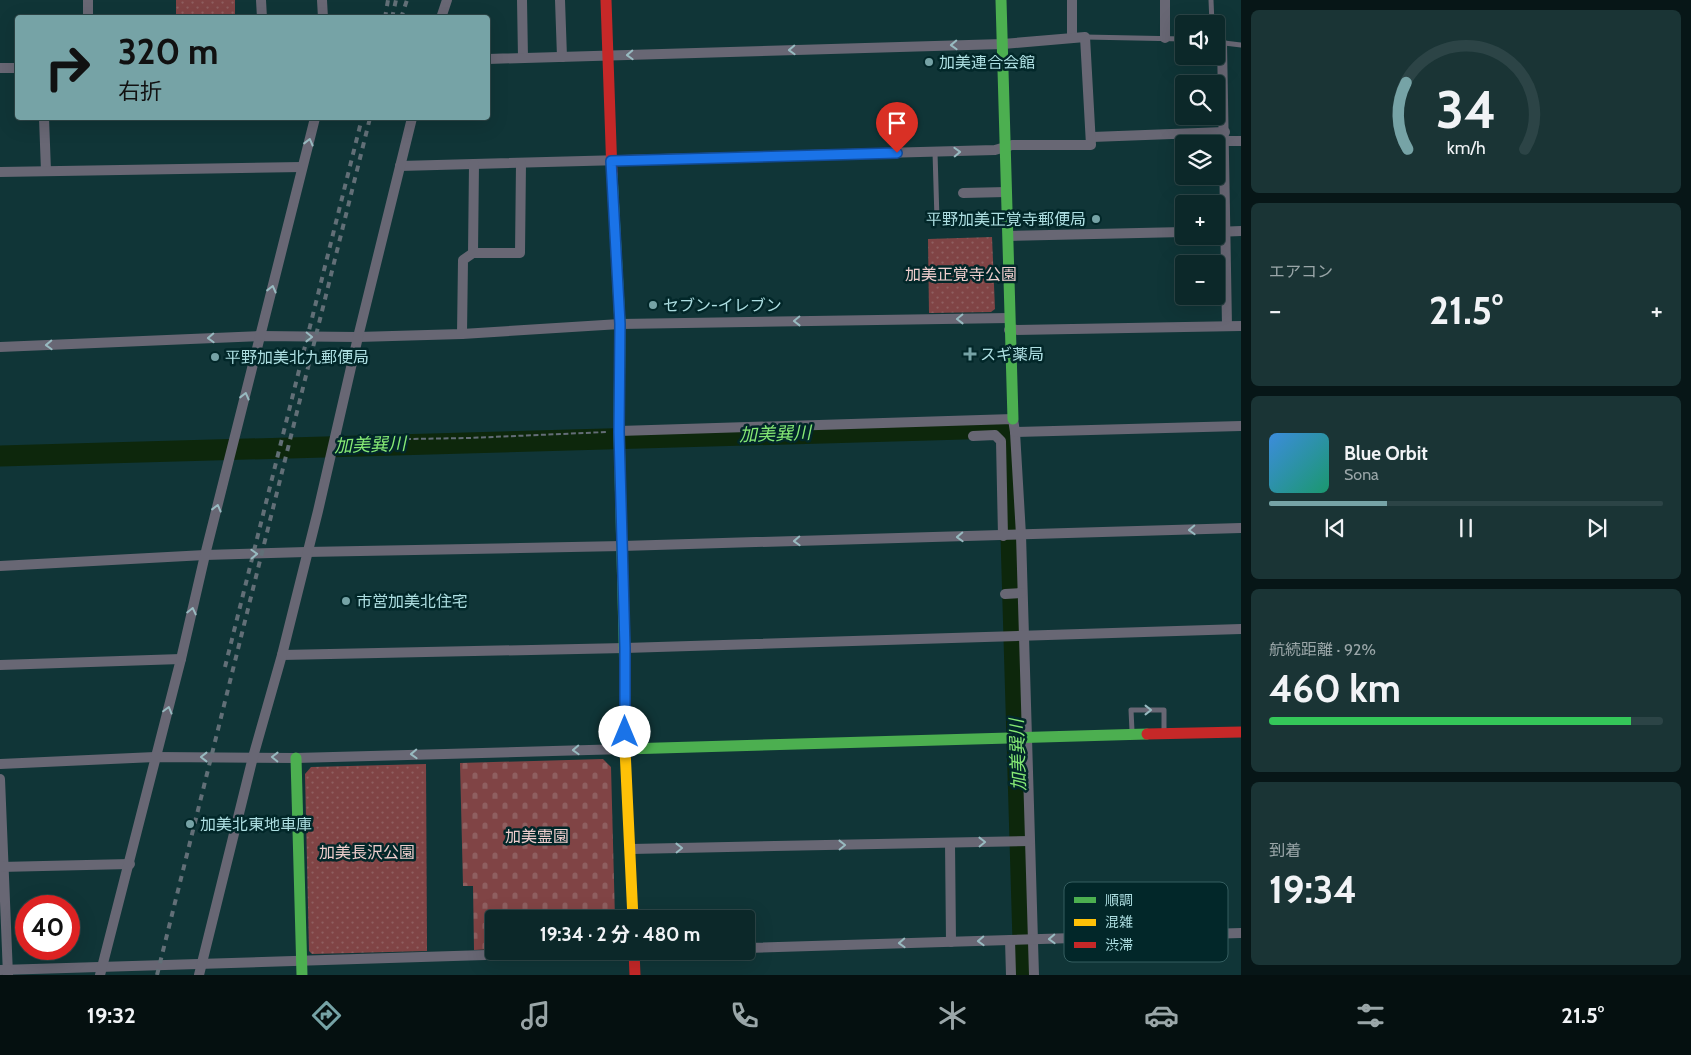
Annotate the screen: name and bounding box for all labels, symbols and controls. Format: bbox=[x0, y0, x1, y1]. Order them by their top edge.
map controls bbox=[1175, 15, 1225, 305]
button: sound bbox=[1175, 15, 1225, 65]
text: 320 m bbox=[118, 30, 218, 73]
icon: right bbox=[35, 35, 100, 100]
one-way arrow bbox=[950, 40, 958, 51]
one-way arrow bbox=[788, 45, 796, 55]
one-way arrow bbox=[625, 50, 633, 60]
place label: 加美連合会館 bbox=[939, 53, 1035, 72]
marker: 加美連合会館 bbox=[923, 56, 935, 68]
button: search bbox=[1175, 75, 1225, 125]
text: 右折 bbox=[118, 78, 162, 105]
text: 34 bbox=[1436, 78, 1496, 141]
pin bbox=[876, 102, 918, 153]
icon: arrive bbox=[883, 109, 911, 137]
button: layers bbox=[1175, 135, 1225, 185]
text: km/h bbox=[1446, 137, 1486, 158]
one-way arrow bbox=[303, 139, 313, 147]
one-way arrow bbox=[954, 146, 962, 157]
button: + bbox=[1175, 195, 1225, 245]
place label: 平野加美正覚寺郵便局 bbox=[926, 210, 1086, 229]
marker: 平野加美正覚寺郵便局 bbox=[1090, 213, 1102, 225]
button: − bbox=[1175, 255, 1225, 305]
text: エアコン bbox=[1269, 262, 1333, 281]
park label: 加美正覚寺公園 bbox=[905, 265, 1017, 284]
one-way arrow bbox=[266, 285, 277, 294]
text: 21.5° bbox=[1429, 287, 1503, 334]
text: − bbox=[1269, 293, 1281, 327]
text: + bbox=[1651, 293, 1663, 327]
place label: セブン-イレブン bbox=[663, 296, 782, 315]
marker: セブン-イレブン bbox=[647, 299, 659, 311]
one-way arrow bbox=[956, 314, 964, 324]
one-way arrow bbox=[793, 316, 801, 327]
one-way arrow bbox=[305, 332, 313, 342]
one-way arrow bbox=[207, 333, 215, 344]
one-way arrow bbox=[45, 340, 52, 350]
place label: スギ薬局 bbox=[980, 345, 1044, 364]
place label: 平野加美北九郵便局 bbox=[225, 348, 369, 367]
marker: スギ薬局 bbox=[964, 348, 976, 360]
marker: 平野加美北九郵便局 bbox=[209, 351, 221, 363]
one-way arrow bbox=[239, 391, 250, 400]
water label: 加美巽川 bbox=[739, 422, 813, 446]
water label: 加美巽川 bbox=[334, 433, 408, 457]
text: Blue Orbit bbox=[1344, 442, 1428, 465]
text: Sona bbox=[1344, 465, 1379, 484]
one-way arrow bbox=[211, 504, 222, 513]
icon: previous bbox=[1321, 514, 1349, 542]
icon: pause bbox=[1452, 514, 1480, 542]
icon: next bbox=[1583, 514, 1611, 542]
one-way arrow bbox=[1188, 525, 1196, 535]
one-way arrow bbox=[955, 532, 963, 542]
one-way arrow bbox=[793, 536, 800, 546]
one-way arrow bbox=[250, 549, 258, 559]
place label: 市営加美北住宅 bbox=[356, 592, 468, 611]
marker: 市営加美北住宅 bbox=[340, 595, 352, 607]
one-way arrow bbox=[186, 607, 197, 615]
text: 航続距離 · 92% bbox=[1269, 640, 1376, 659]
text: 460 km bbox=[1269, 665, 1401, 712]
position arrow bbox=[598, 705, 650, 757]
one-way arrow bbox=[1144, 705, 1152, 715]
one-way arrow bbox=[162, 707, 172, 715]
water label: 加美巽川 bbox=[1006, 717, 1030, 791]
one-way arrow bbox=[572, 745, 580, 755]
one-way arrow bbox=[410, 749, 418, 760]
one-way arrow bbox=[200, 752, 208, 762]
one-way arrow bbox=[270, 752, 278, 762]
place label: 加美北東地車庫 bbox=[200, 815, 312, 834]
marker: 加美北東地車庫 bbox=[184, 818, 196, 830]
park label: 加美霊園 bbox=[505, 827, 569, 846]
one-way arrow bbox=[978, 837, 986, 847]
one-way arrow bbox=[838, 840, 846, 850]
text: 到着 bbox=[1269, 841, 1301, 860]
park label: 加美長沢公園 bbox=[319, 843, 415, 862]
one-way arrow bbox=[676, 843, 684, 854]
text: 19:34 bbox=[1269, 866, 1357, 913]
legend bbox=[1064, 882, 1228, 962]
text: 順調 bbox=[1105, 891, 1133, 909]
speed limit sign: 40 bbox=[15, 895, 80, 960]
text: 混雑 bbox=[1105, 913, 1133, 931]
text: 19:34 · 2 分 · 480 m bbox=[540, 923, 700, 946]
one-way arrow bbox=[1048, 933, 1056, 944]
one-way arrow bbox=[976, 936, 984, 946]
text: 渋滞 bbox=[1105, 936, 1133, 954]
one-way arrow bbox=[898, 938, 906, 948]
icon: directions bbox=[309, 998, 344, 1033]
icon: music bbox=[518, 998, 553, 1033]
icon: phone bbox=[727, 998, 762, 1033]
icon: climate bbox=[935, 998, 970, 1033]
icon: car bbox=[1144, 998, 1179, 1033]
icon: filters bbox=[1353, 998, 1388, 1033]
text: 19:32 bbox=[87, 1002, 136, 1029]
text: 21.5° bbox=[1561, 1002, 1604, 1029]

